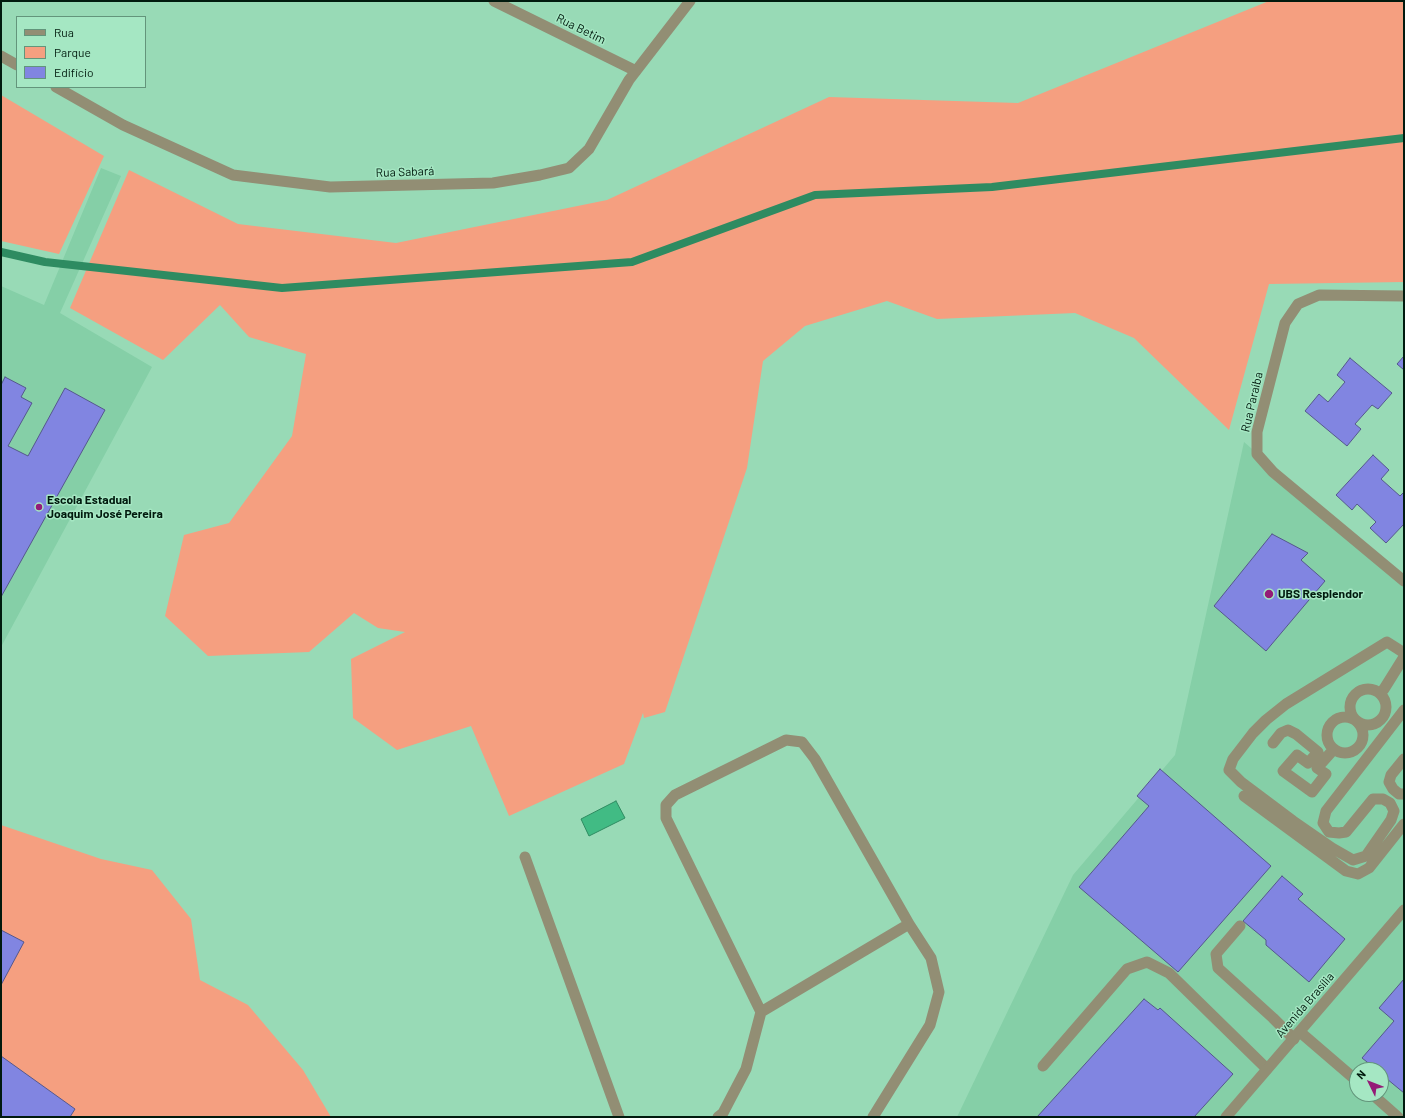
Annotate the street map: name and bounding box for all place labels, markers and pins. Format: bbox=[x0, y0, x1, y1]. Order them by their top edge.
place label: Escola Estadual Joaquim José Pereira bbox=[47, 493, 163, 521]
marker: Escola Estadual Joaquim José Pereira bbox=[34, 502, 44, 512]
place label: UBS Resplendor bbox=[1278, 587, 1363, 601]
marker: UBS Resplendor bbox=[1263, 588, 1275, 600]

